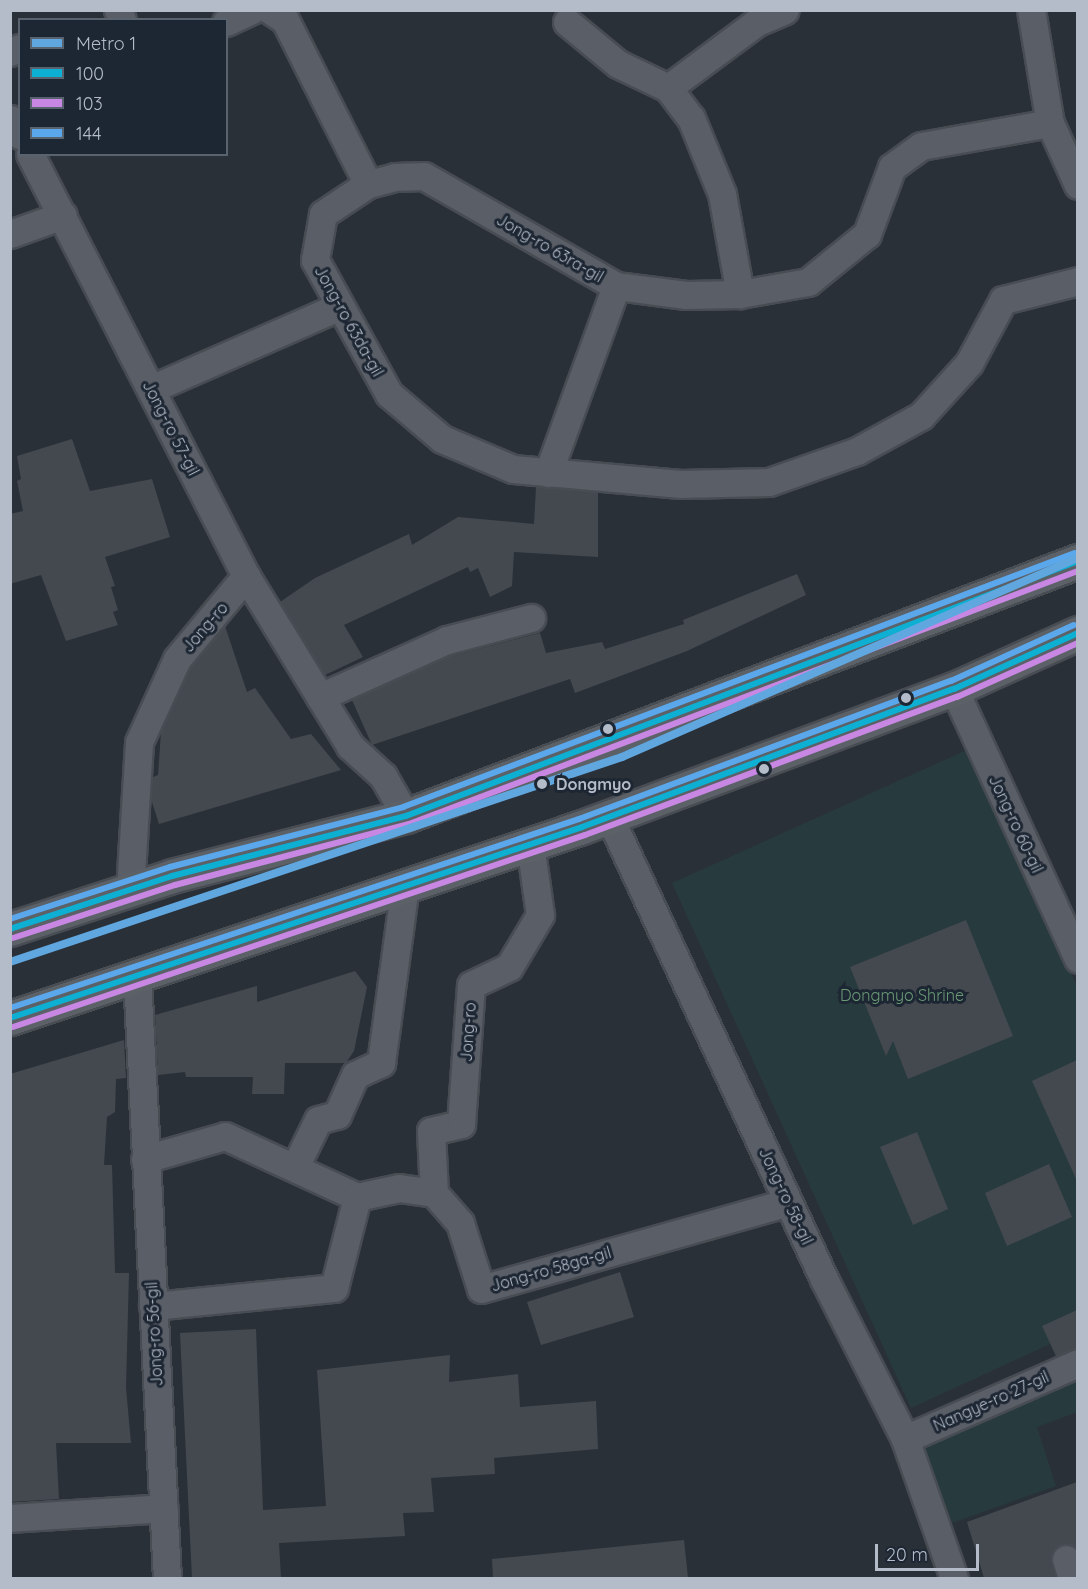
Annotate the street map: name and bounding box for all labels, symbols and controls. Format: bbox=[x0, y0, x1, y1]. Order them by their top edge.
legend bbox=[18, 18, 228, 156]
text: Metro 1 bbox=[76, 32, 136, 55]
text: 100 bbox=[76, 62, 104, 85]
text: 103 bbox=[76, 92, 103, 115]
text: 144 bbox=[76, 122, 101, 145]
street label: Jong-ro 63ra-gil bbox=[493, 210, 607, 286]
street label: Jong-ro 63da-gil bbox=[311, 262, 387, 380]
street label: Jong-ro 57-gil bbox=[139, 377, 203, 479]
street label: Jong-ro bbox=[178, 598, 232, 656]
unlabelled marker bbox=[900, 692, 912, 704]
unlabelled marker bbox=[602, 723, 614, 735]
unlabelled marker bbox=[758, 763, 770, 775]
street label: Jong-ro 60-gil bbox=[985, 772, 1047, 876]
place label: Dongmyo bbox=[556, 774, 631, 794]
marker: Dongmyo bbox=[533, 775, 551, 793]
park label: Dongmyo Shrine bbox=[840, 985, 964, 1005]
street label: Jong-ro bbox=[456, 1002, 480, 1062]
street label: Jong-ro 58-gil bbox=[755, 1144, 817, 1248]
street label: Jong-ro 58ga-gil bbox=[489, 1243, 613, 1295]
street label: Jong-ro 56-gil bbox=[142, 1281, 166, 1387]
street label: Nangye-ro 27-gil bbox=[930, 1367, 1052, 1435]
scale bar bbox=[878, 1532, 982, 1570]
text: 20 m bbox=[886, 1543, 928, 1566]

